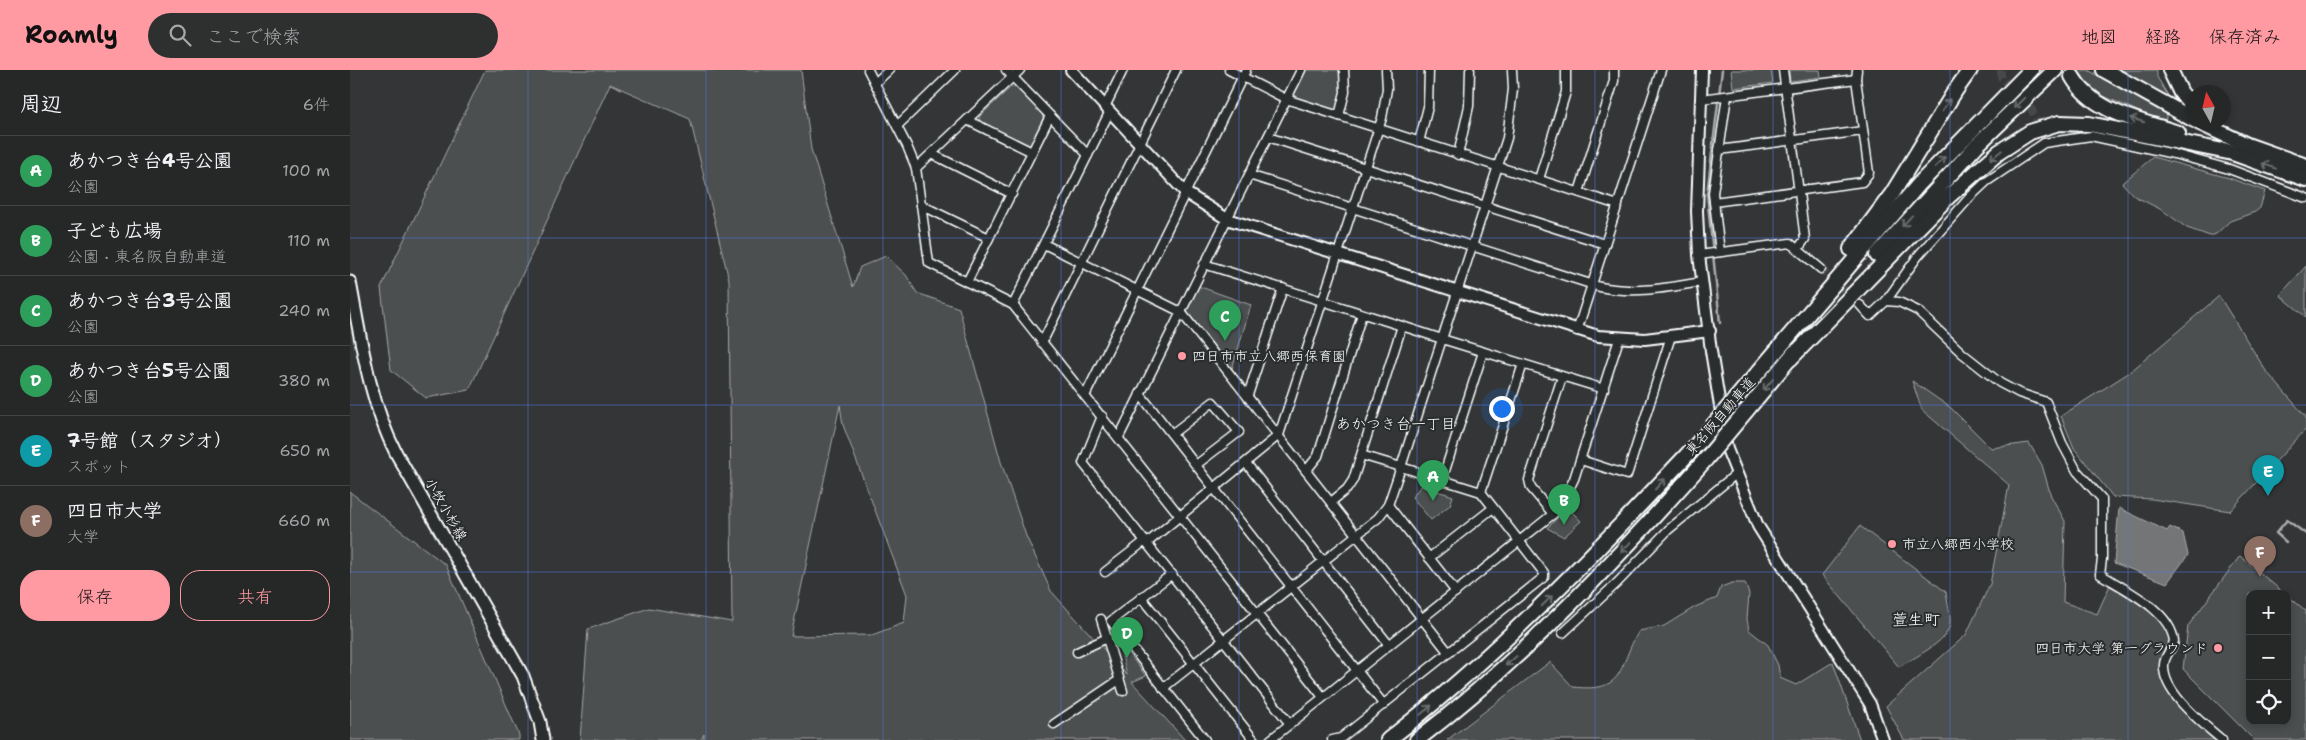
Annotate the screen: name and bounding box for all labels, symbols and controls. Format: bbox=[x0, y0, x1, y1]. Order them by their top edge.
search box bbox=[148, 13, 498, 58]
text: Roamly bbox=[25, 19, 118, 51]
icon: search bbox=[166, 21, 194, 49]
text: ここで検索 bbox=[206, 24, 301, 49]
text: 地図 bbox=[2081, 25, 2117, 49]
text: 経路 bbox=[2145, 25, 2181, 49]
text: 保存済み bbox=[2209, 25, 2281, 49]
north arrow bbox=[2186, 85, 2231, 130]
text: 周辺 bbox=[20, 90, 62, 118]
text: 6件 bbox=[303, 94, 330, 115]
one-way arrow bbox=[2013, 97, 2025, 110]
one-way arrow bbox=[1942, 99, 1952, 113]
one-way arrow bbox=[2129, 114, 2145, 124]
text: あかつき台4号公園 bbox=[67, 148, 232, 173]
one-way arrow bbox=[1990, 149, 2003, 160]
one-way arrow bbox=[1934, 155, 1946, 168]
text: A bbox=[30, 160, 42, 181]
text: 100 m bbox=[282, 160, 330, 181]
one-way arrow bbox=[2262, 161, 2277, 170]
text: 公園 bbox=[67, 176, 99, 197]
one-way arrow bbox=[1901, 215, 1913, 228]
text: 子ども広場 bbox=[67, 218, 162, 243]
text: B bbox=[31, 230, 41, 251]
text: 110 m bbox=[287, 230, 330, 251]
text: 公園 · 東名阪自動車道 bbox=[67, 246, 226, 267]
text: あかつき台3号公園 bbox=[67, 288, 232, 313]
text: C bbox=[31, 300, 41, 321]
text: 240 m bbox=[278, 300, 330, 321]
pin: C bbox=[1209, 300, 1241, 341]
text: 公園 bbox=[67, 316, 99, 337]
place label: 四日市市立八郷西保育園 bbox=[1192, 347, 1346, 365]
marker: 四日市市立八郷西保育園 bbox=[1176, 350, 1188, 362]
text: あかつき台5号公園 bbox=[67, 358, 231, 383]
text: D bbox=[30, 370, 42, 391]
text: 380 m bbox=[278, 370, 330, 391]
street label: 東名阪自動車道 bbox=[1681, 373, 1759, 459]
one-way arrow bbox=[1762, 378, 1773, 391]
text: 公園 bbox=[67, 386, 99, 407]
your location bbox=[1489, 396, 1515, 422]
district label: あかつき台一丁目 bbox=[1336, 414, 1456, 434]
text: 7号館（スタジオ） bbox=[67, 428, 233, 453]
text: E bbox=[31, 440, 41, 461]
text: 650 m bbox=[279, 440, 330, 461]
pin: E bbox=[2252, 455, 2284, 496]
text: スポット bbox=[67, 456, 131, 477]
pin: A bbox=[1417, 460, 1449, 501]
street label: 小牧小杉線 bbox=[421, 474, 471, 544]
one-way arrow bbox=[1654, 478, 1666, 491]
pin: B bbox=[1548, 484, 1580, 525]
text: 四日市大学 bbox=[67, 498, 162, 523]
text: F bbox=[31, 510, 41, 531]
text: 660 m bbox=[278, 510, 330, 531]
text: 大学 bbox=[67, 526, 99, 547]
place label: 市立八郷西小学校 bbox=[1902, 535, 2014, 553]
pin: F bbox=[2244, 536, 2276, 577]
marker: 市立八郷西小学校 bbox=[1886, 538, 1898, 550]
one-way arrow bbox=[1620, 540, 1632, 553]
button: 保存 bbox=[20, 570, 170, 621]
button: 共有 bbox=[180, 570, 330, 621]
map controls bbox=[2246, 590, 2291, 725]
button: + bbox=[2246, 590, 2291, 635]
one-way arrow bbox=[1541, 595, 1553, 607]
district label: 萱生町 bbox=[1892, 609, 1940, 630]
pin: D bbox=[1111, 617, 1143, 658]
button: − bbox=[2246, 635, 2291, 680]
place label: 四日市大学 第一グラウンド bbox=[2035, 639, 2208, 657]
marker: 四日市大学 第一グラウンド bbox=[2212, 642, 2224, 654]
one-way arrow bbox=[1504, 655, 1517, 666]
button: locate bbox=[2246, 680, 2291, 725]
one-way arrow bbox=[1419, 704, 1432, 715]

